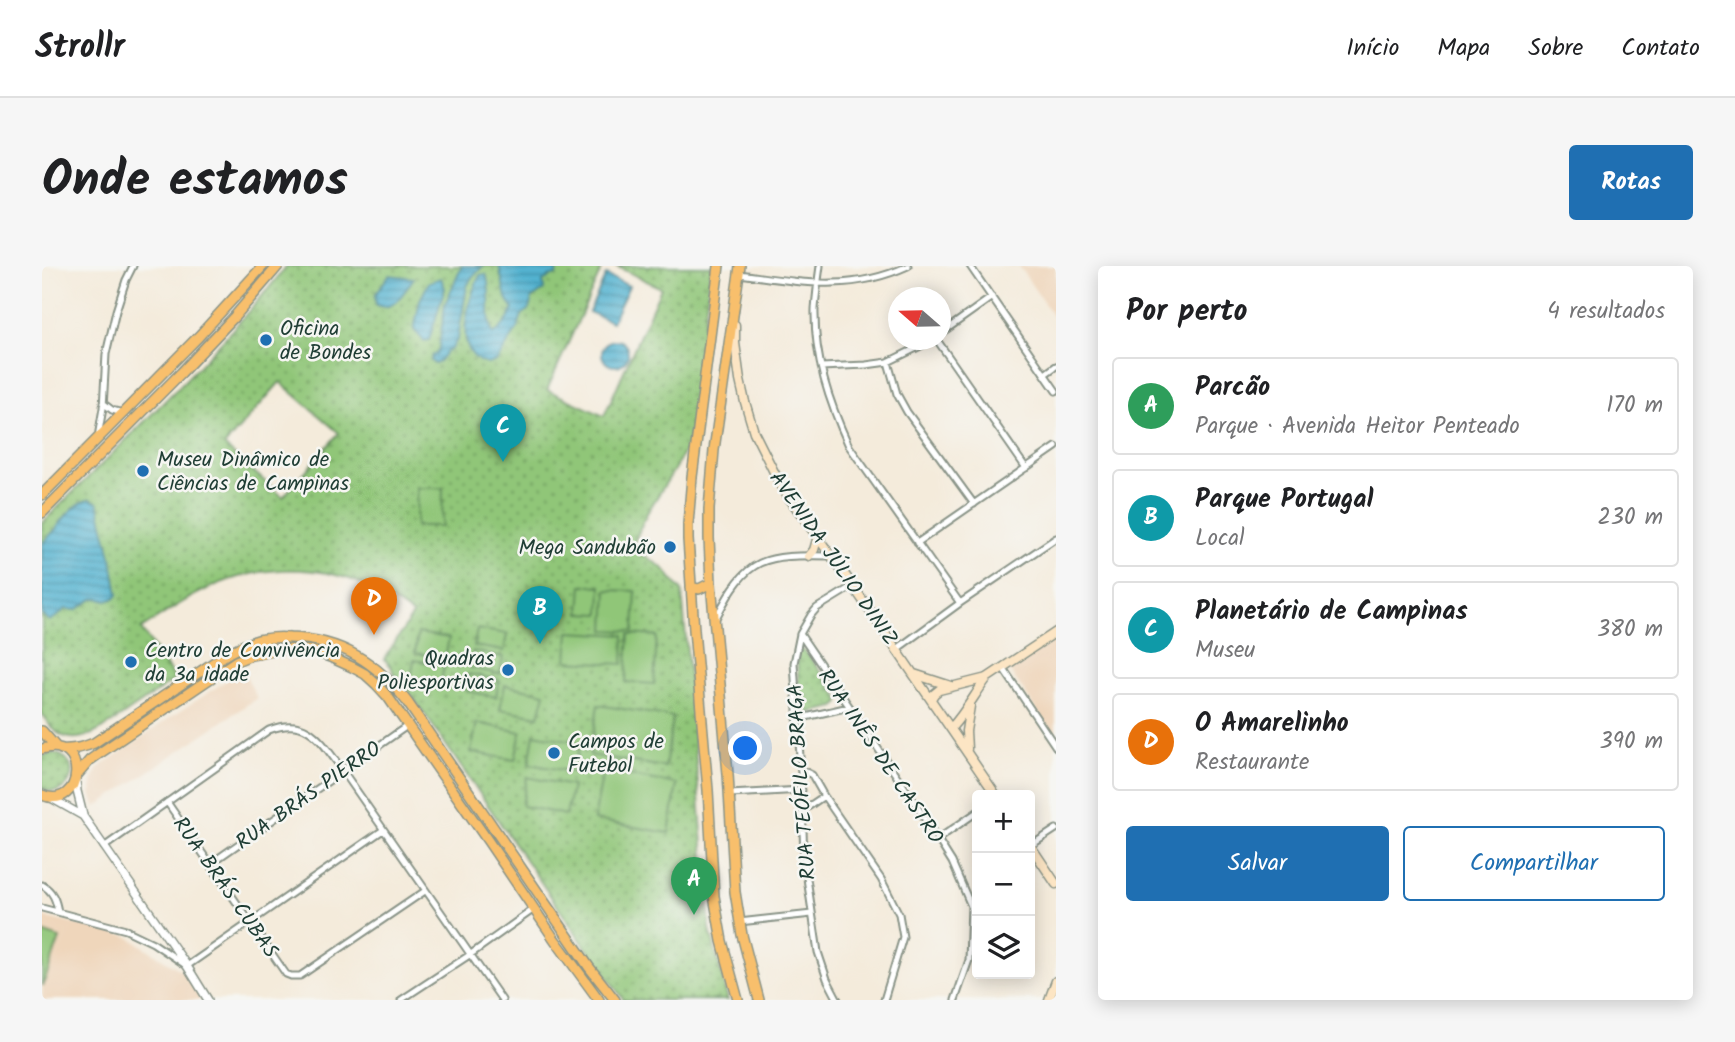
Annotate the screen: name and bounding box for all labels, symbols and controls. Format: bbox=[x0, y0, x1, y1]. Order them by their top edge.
text: Strollr bbox=[35, 22, 125, 75]
text: Início bbox=[1346, 29, 1399, 68]
text: Mapa bbox=[1437, 29, 1490, 68]
text: Sobre bbox=[1528, 29, 1583, 68]
text: Contato bbox=[1621, 29, 1700, 68]
text: Onde estamos bbox=[42, 143, 348, 221]
button: Rotas bbox=[1569, 145, 1693, 220]
north arrow bbox=[888, 287, 951, 350]
text: Por perto bbox=[1126, 288, 1247, 336]
text: 4 resultados bbox=[1547, 294, 1665, 330]
place label: Oficina de Bondes bbox=[280, 313, 371, 370]
marker: Oficina de Bondes bbox=[258, 332, 274, 348]
text: Parcão bbox=[1195, 367, 1270, 409]
text: A bbox=[1144, 388, 1158, 424]
text: 170 m bbox=[1606, 388, 1663, 424]
pin: C bbox=[480, 404, 526, 462]
text: Parque · Avenida Heitor Penteado bbox=[1195, 409, 1520, 445]
place label: Museu Dinâmico de Ciências de Campinas bbox=[157, 444, 349, 501]
marker: Museu Dinâmico de Ciências de Campinas bbox=[135, 463, 151, 479]
street label: AVENIDA JÚLIO DINIZ bbox=[760, 465, 906, 653]
text: Parque Portugal bbox=[1195, 479, 1373, 521]
text: B bbox=[1144, 500, 1158, 536]
text: 230 m bbox=[1597, 500, 1663, 536]
text: Local bbox=[1195, 521, 1245, 557]
place label: Mega Sandubão bbox=[519, 532, 656, 565]
marker: Mega Sandubão bbox=[662, 539, 678, 555]
pin: D bbox=[351, 577, 397, 635]
pin: B bbox=[517, 586, 563, 644]
text: Planetário de Campinas bbox=[1195, 591, 1468, 633]
text: C bbox=[1144, 612, 1158, 648]
text: 380 m bbox=[1597, 612, 1663, 648]
text: Museu bbox=[1195, 633, 1255, 669]
place label: Centro de Convivência da 3a idade bbox=[145, 635, 340, 692]
place label: Quadras Poliesportivas bbox=[377, 643, 494, 700]
marker: Centro de Convivência da 3a idade bbox=[123, 654, 139, 670]
marker: Quadras Poliesportivas bbox=[500, 662, 516, 678]
street label: RUA INÊS DE CASTRO bbox=[809, 662, 951, 851]
street label: RUA TEÓFILO BRAGA bbox=[779, 683, 826, 881]
text: O Amarelinho bbox=[1195, 703, 1349, 745]
text: D bbox=[1143, 724, 1159, 760]
text: 390 m bbox=[1600, 724, 1663, 760]
place label: Campos de Futebol bbox=[568, 726, 665, 783]
your location bbox=[728, 731, 762, 765]
street label: RUA BRÁS PIERRO bbox=[229, 733, 389, 859]
marker: Campos de Futebol bbox=[546, 745, 562, 761]
text: Restaurante bbox=[1195, 745, 1309, 781]
map controls bbox=[972, 790, 1035, 979]
button: + bbox=[972, 790, 1035, 853]
street label: RUA BRÁS CUBAS bbox=[164, 810, 286, 965]
button: Salvar bbox=[1126, 826, 1389, 901]
button: Compartilhar bbox=[1403, 826, 1665, 901]
button: − bbox=[972, 853, 1035, 916]
pin: A bbox=[671, 857, 717, 915]
button: layers bbox=[972, 916, 1035, 979]

